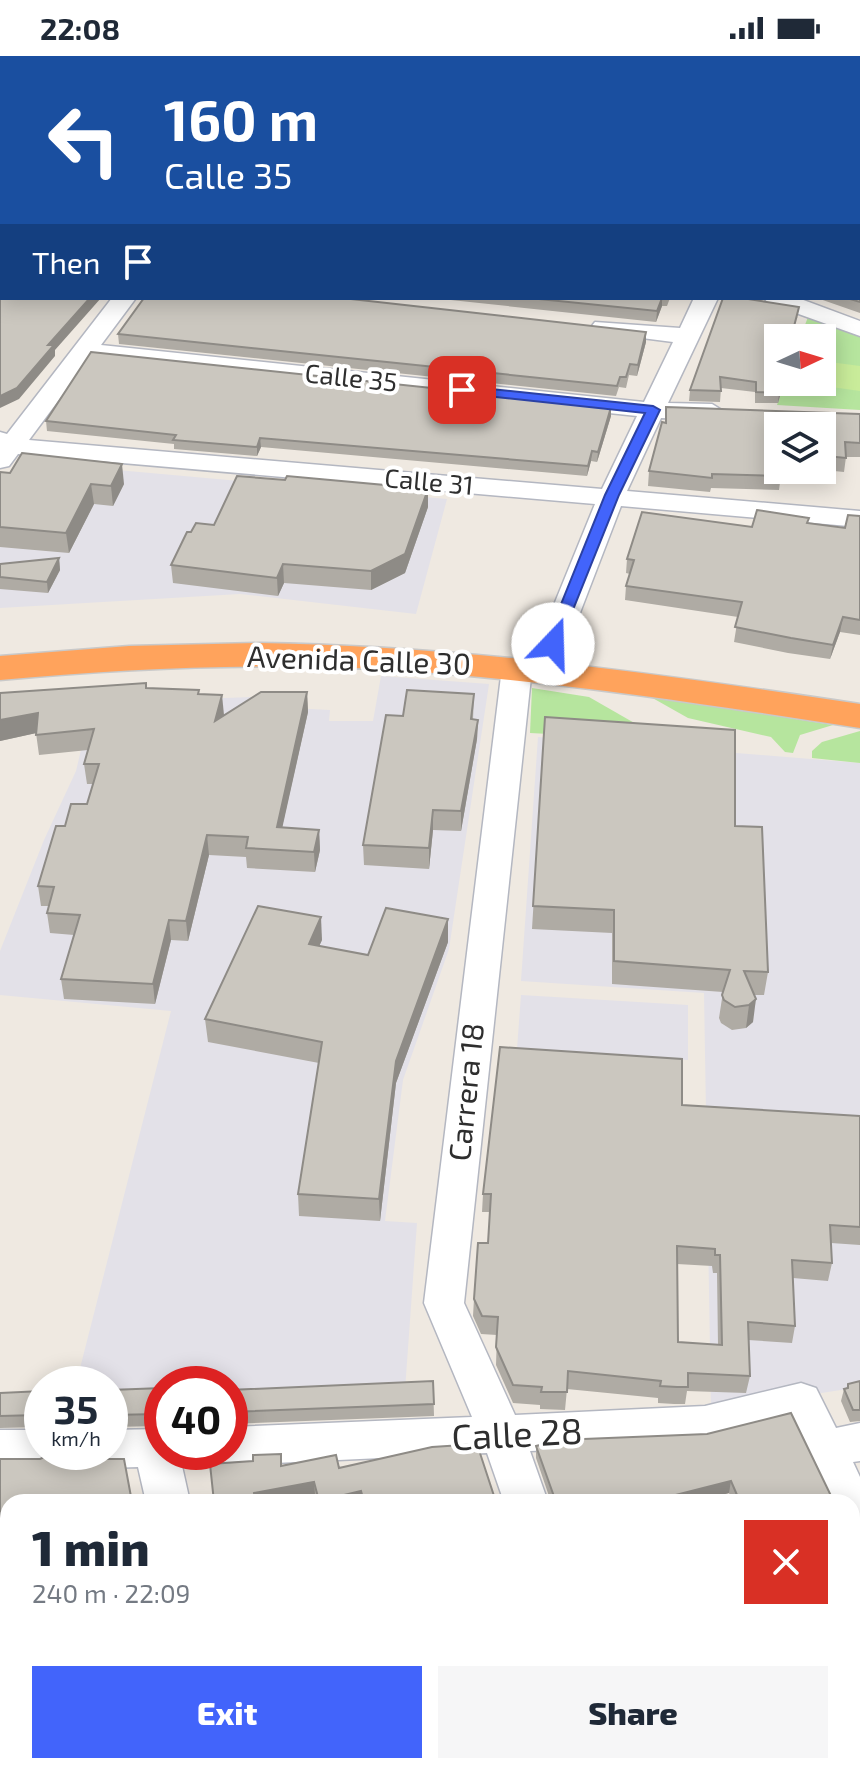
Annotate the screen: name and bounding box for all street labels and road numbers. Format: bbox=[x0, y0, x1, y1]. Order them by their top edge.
street label: Calle 35 bbox=[303, 356, 399, 397]
street label: Calle 31 bbox=[383, 461, 475, 500]
street label: Avenida Calle 30 bbox=[246, 637, 472, 681]
street label: Carrera 18 bbox=[440, 1021, 490, 1163]
street label: Calle 28 bbox=[450, 1408, 584, 1457]

